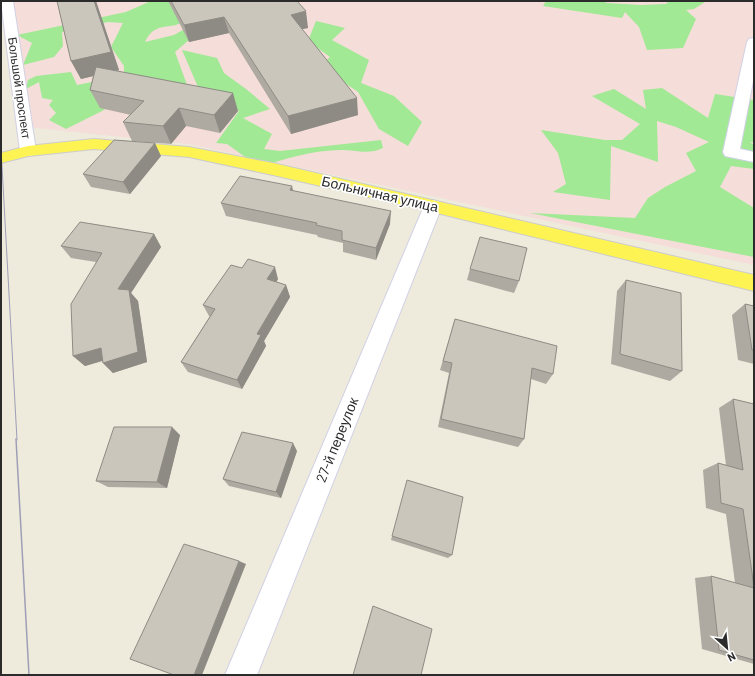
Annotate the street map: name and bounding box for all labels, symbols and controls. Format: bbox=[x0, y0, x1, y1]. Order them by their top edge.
street label: Большой проспект bbox=[5, 36, 34, 140]
street label: Больничная улица bbox=[320, 172, 440, 215]
street label: 27-й переулок bbox=[312, 394, 362, 485]
north arrow bbox=[707, 628, 747, 668]
text: N bbox=[726, 650, 738, 665]

